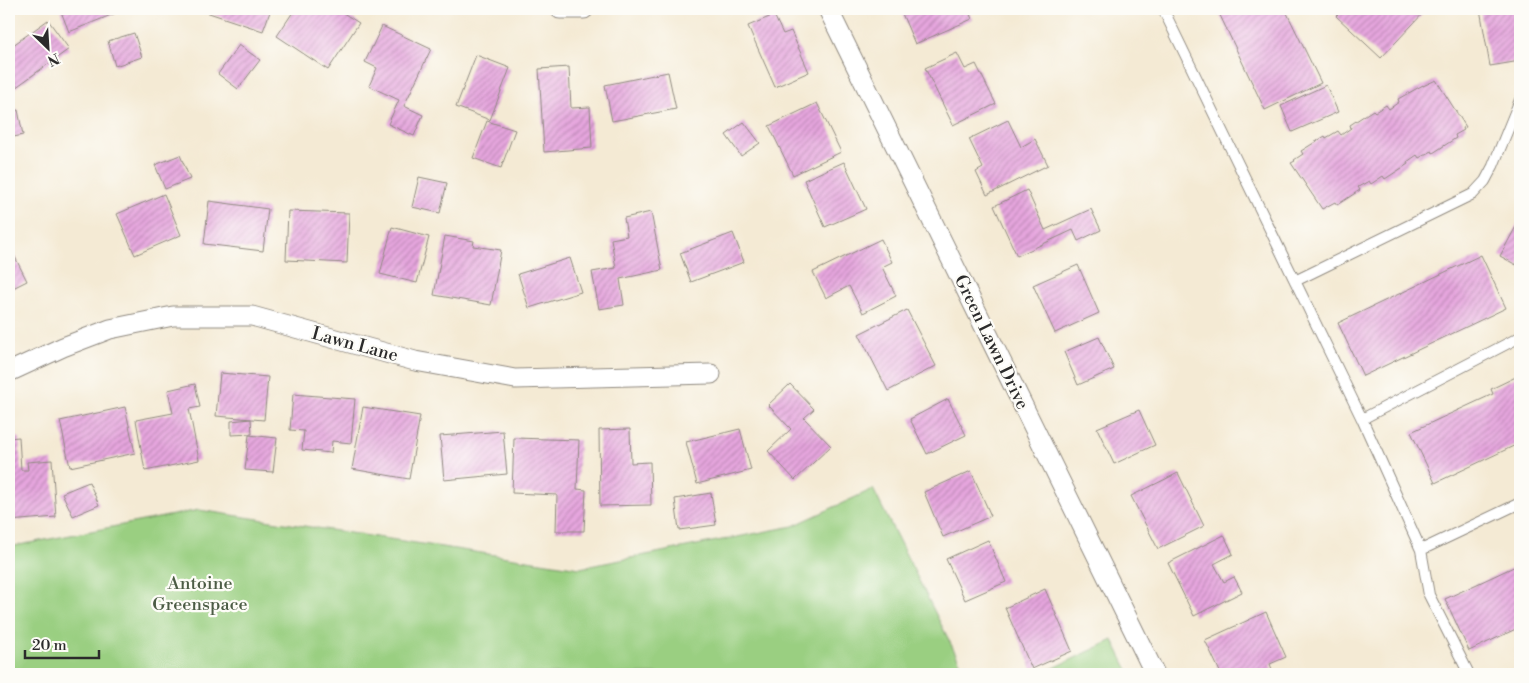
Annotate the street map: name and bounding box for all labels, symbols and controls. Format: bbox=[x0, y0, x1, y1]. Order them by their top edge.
north arrow bbox=[22, 22, 72, 72]
text: N bbox=[44, 48, 62, 69]
street label: Green Lawn Drive bbox=[949, 271, 1034, 413]
street label: Lawn Lane bbox=[309, 322, 401, 367]
park label: Antoine Greenspace bbox=[152, 572, 248, 616]
scale bar bbox=[25, 628, 99, 660]
text: 20 m bbox=[32, 636, 67, 655]

